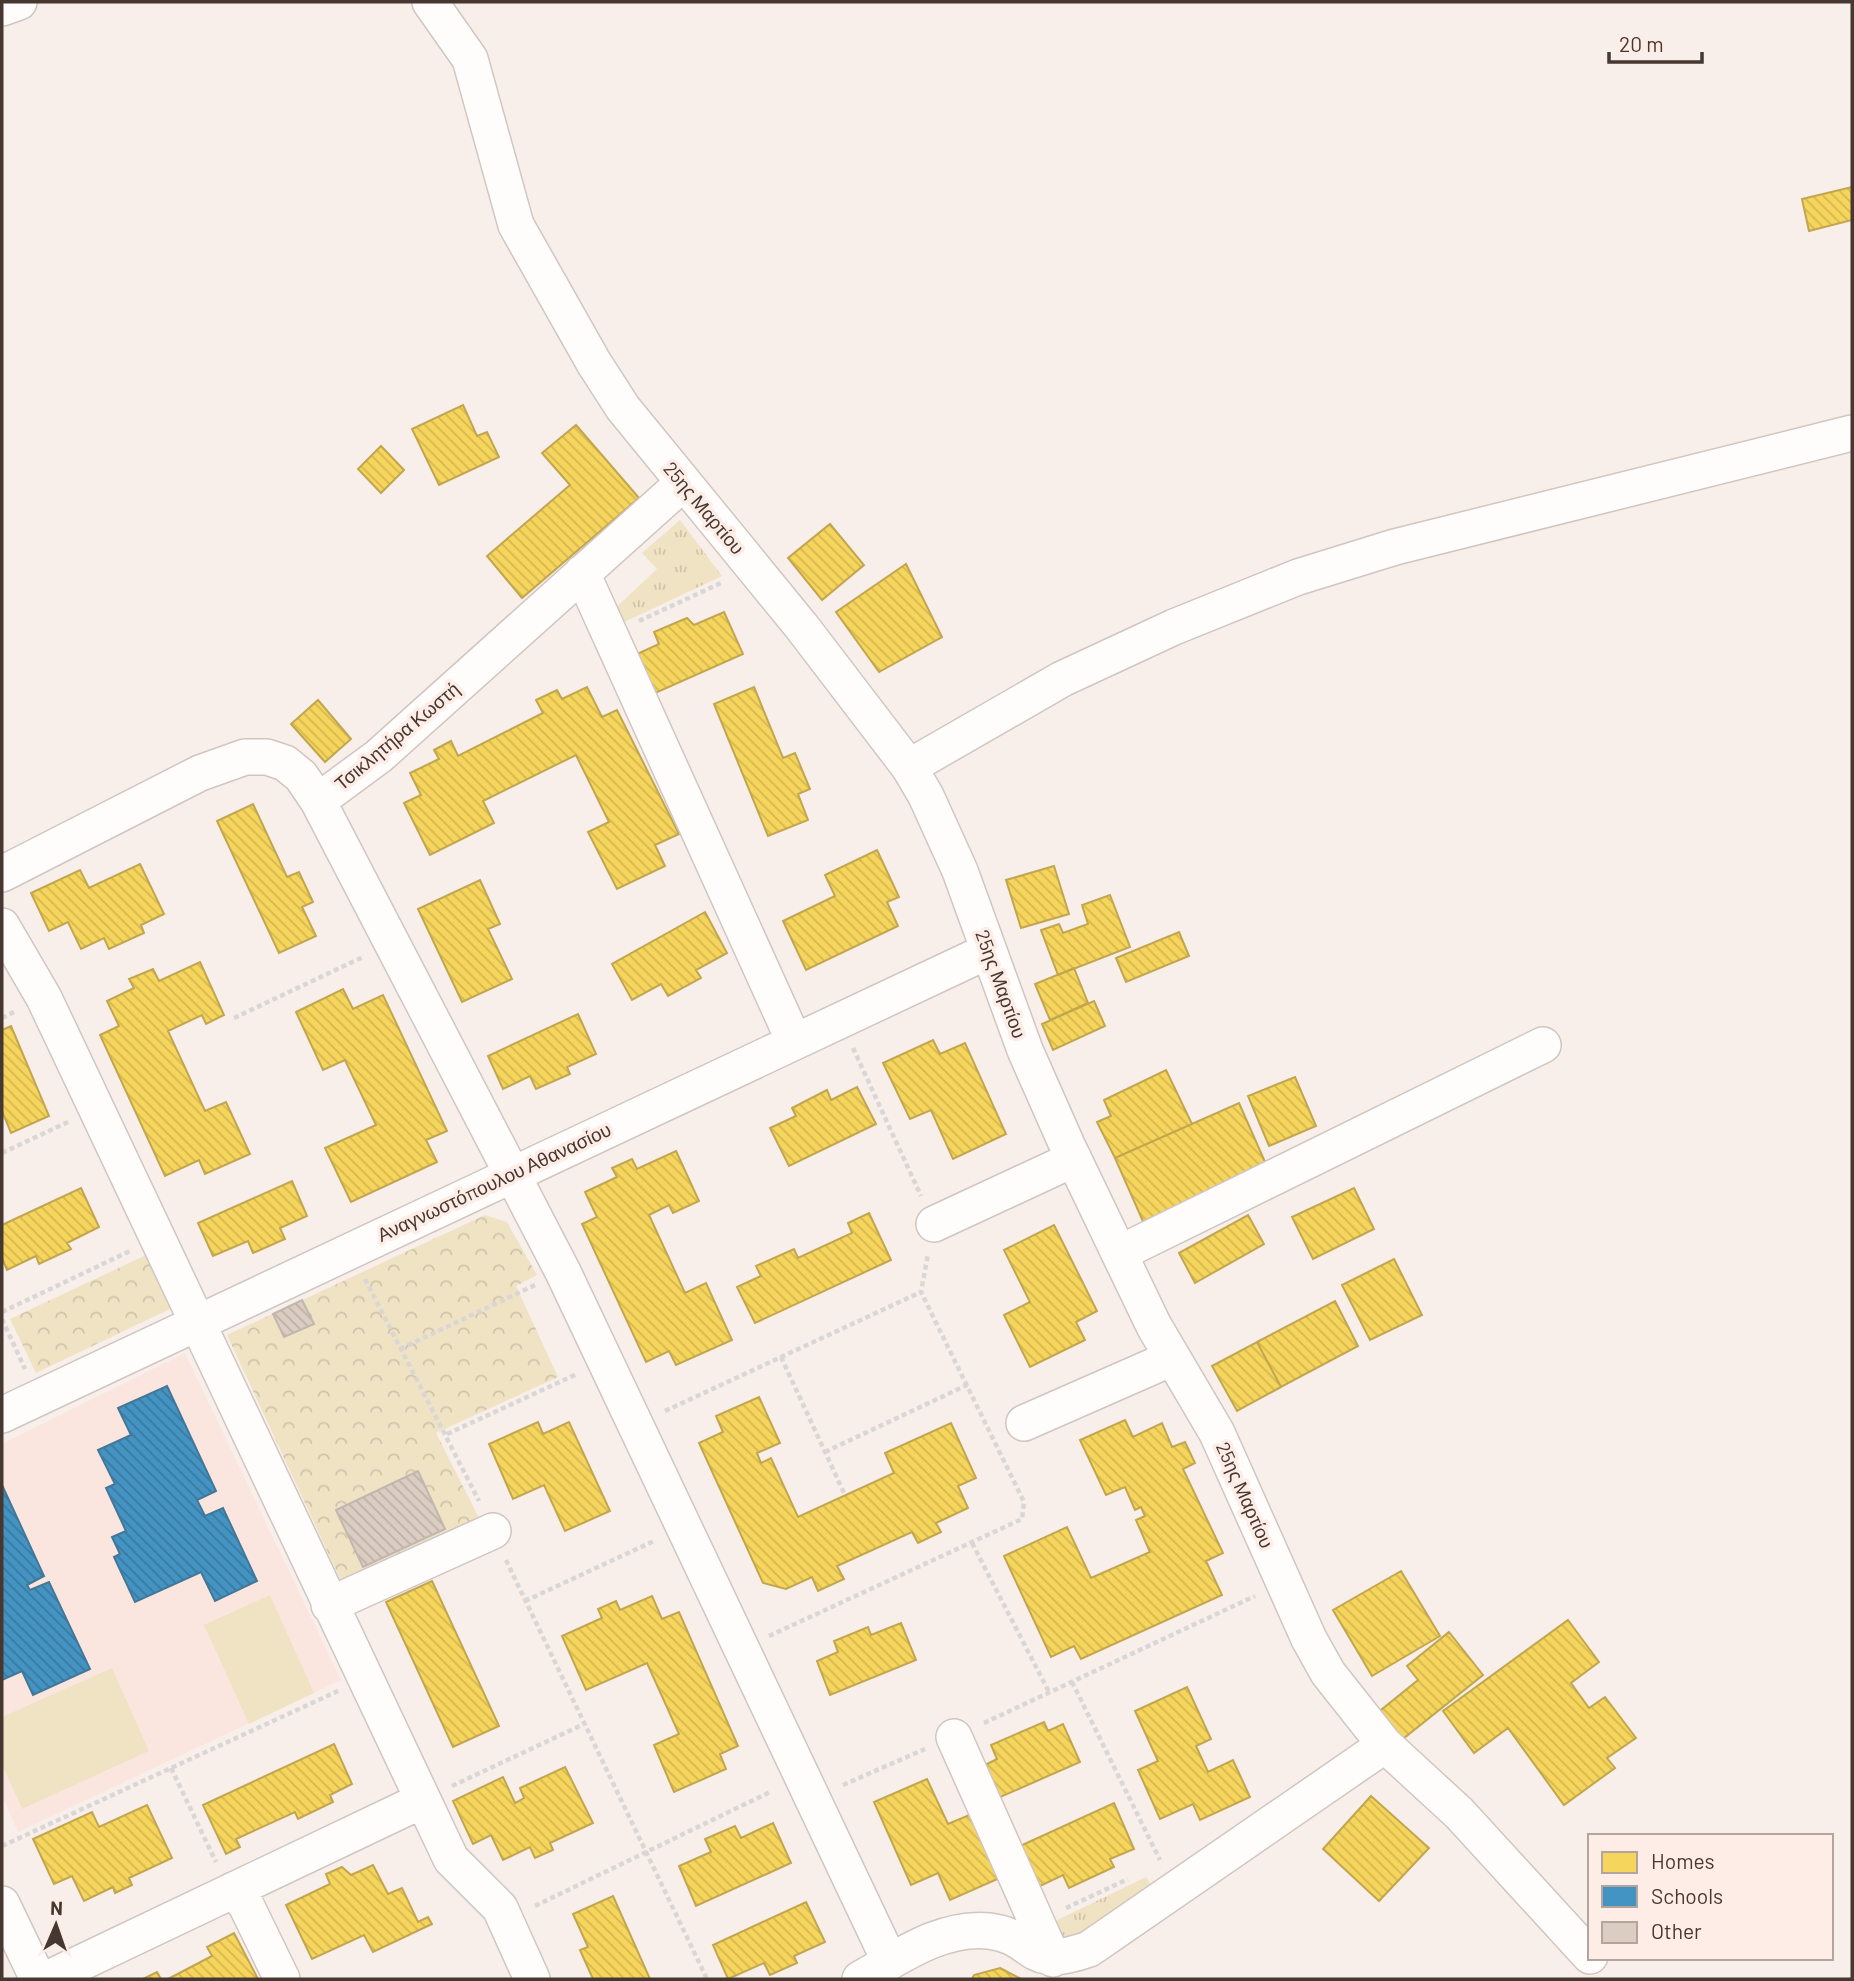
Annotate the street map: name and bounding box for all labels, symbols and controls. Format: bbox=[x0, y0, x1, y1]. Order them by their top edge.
scale bar bbox=[1609, 21, 1702, 65]
text: 20 m bbox=[1619, 31, 1664, 56]
street label: 25ης Μαρτίου bbox=[659, 457, 750, 559]
street label: Τσικλητήρα Κωστή bbox=[330, 677, 464, 794]
street label: 25ης Μαρτίου bbox=[971, 927, 1032, 1041]
street label: Αναγνωστόπουλου Αθανασίου bbox=[373, 1117, 614, 1246]
street label: 25ης Μαρτίου bbox=[1212, 1438, 1279, 1551]
legend bbox=[1588, 1834, 1833, 1960]
text: Homes bbox=[1651, 1848, 1715, 1873]
text: Schools bbox=[1651, 1883, 1723, 1908]
north arrow bbox=[21, 1890, 91, 1960]
text: N bbox=[50, 1896, 63, 1919]
text: Other bbox=[1651, 1918, 1702, 1943]

